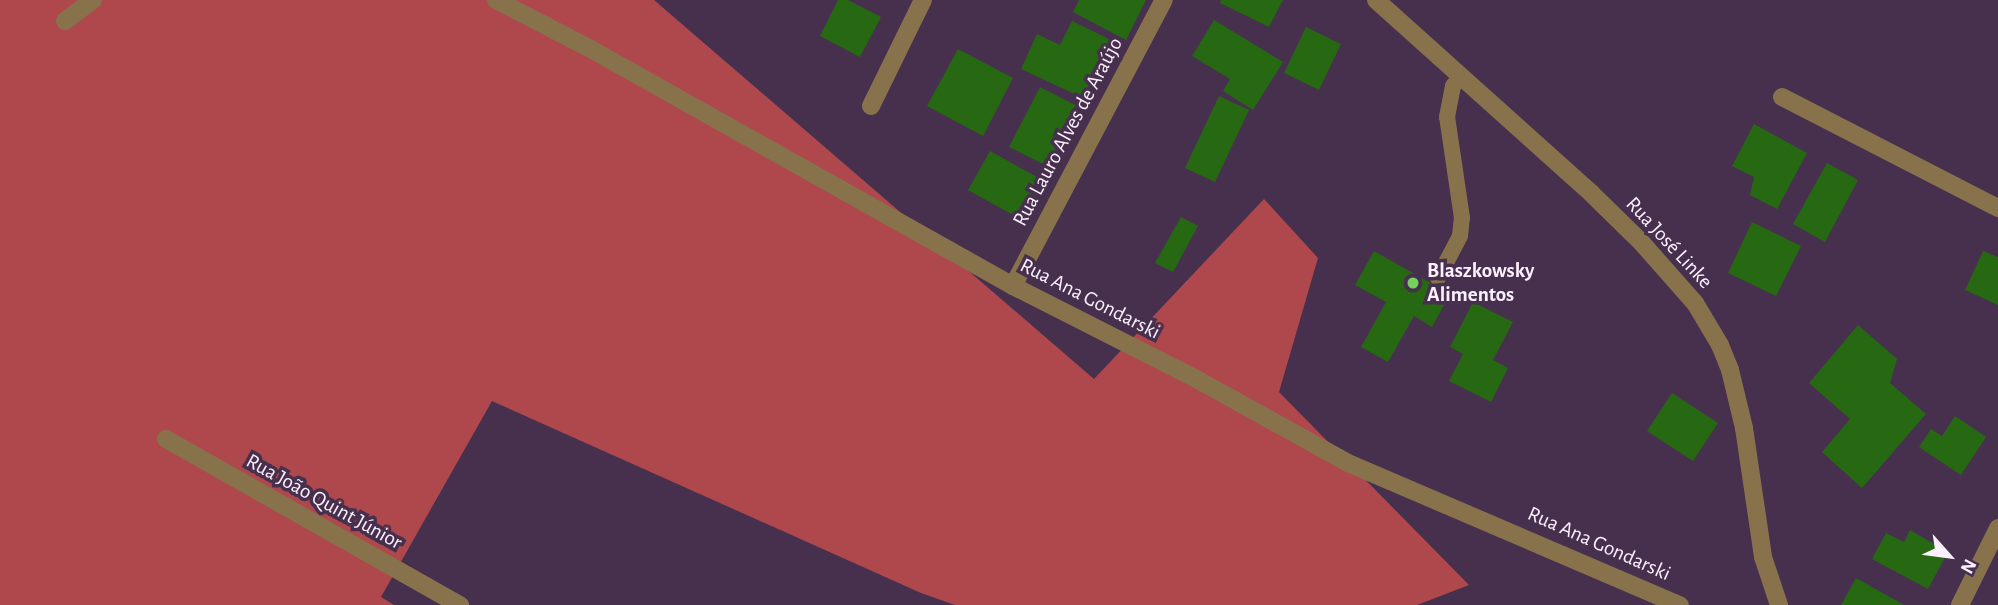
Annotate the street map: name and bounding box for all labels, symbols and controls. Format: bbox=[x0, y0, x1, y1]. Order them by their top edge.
street label: Rua Lauro Alves de Araújo bbox=[1008, 33, 1128, 231]
street label: Rua José Linke bbox=[1620, 192, 1718, 294]
street label: Rua Ana Gondarski bbox=[1016, 253, 1164, 345]
place label: Blaszkowsky Alimentos bbox=[1427, 258, 1534, 308]
marker: Blaszkowsky Alimentos bbox=[1405, 275, 1421, 291]
street label: Rua João Quint Júnior bbox=[241, 449, 407, 555]
street label: Rua Ana Gondarski bbox=[1524, 501, 1674, 587]
north arrow bbox=[1914, 521, 1984, 591]
text: N bbox=[1956, 556, 1979, 576]

